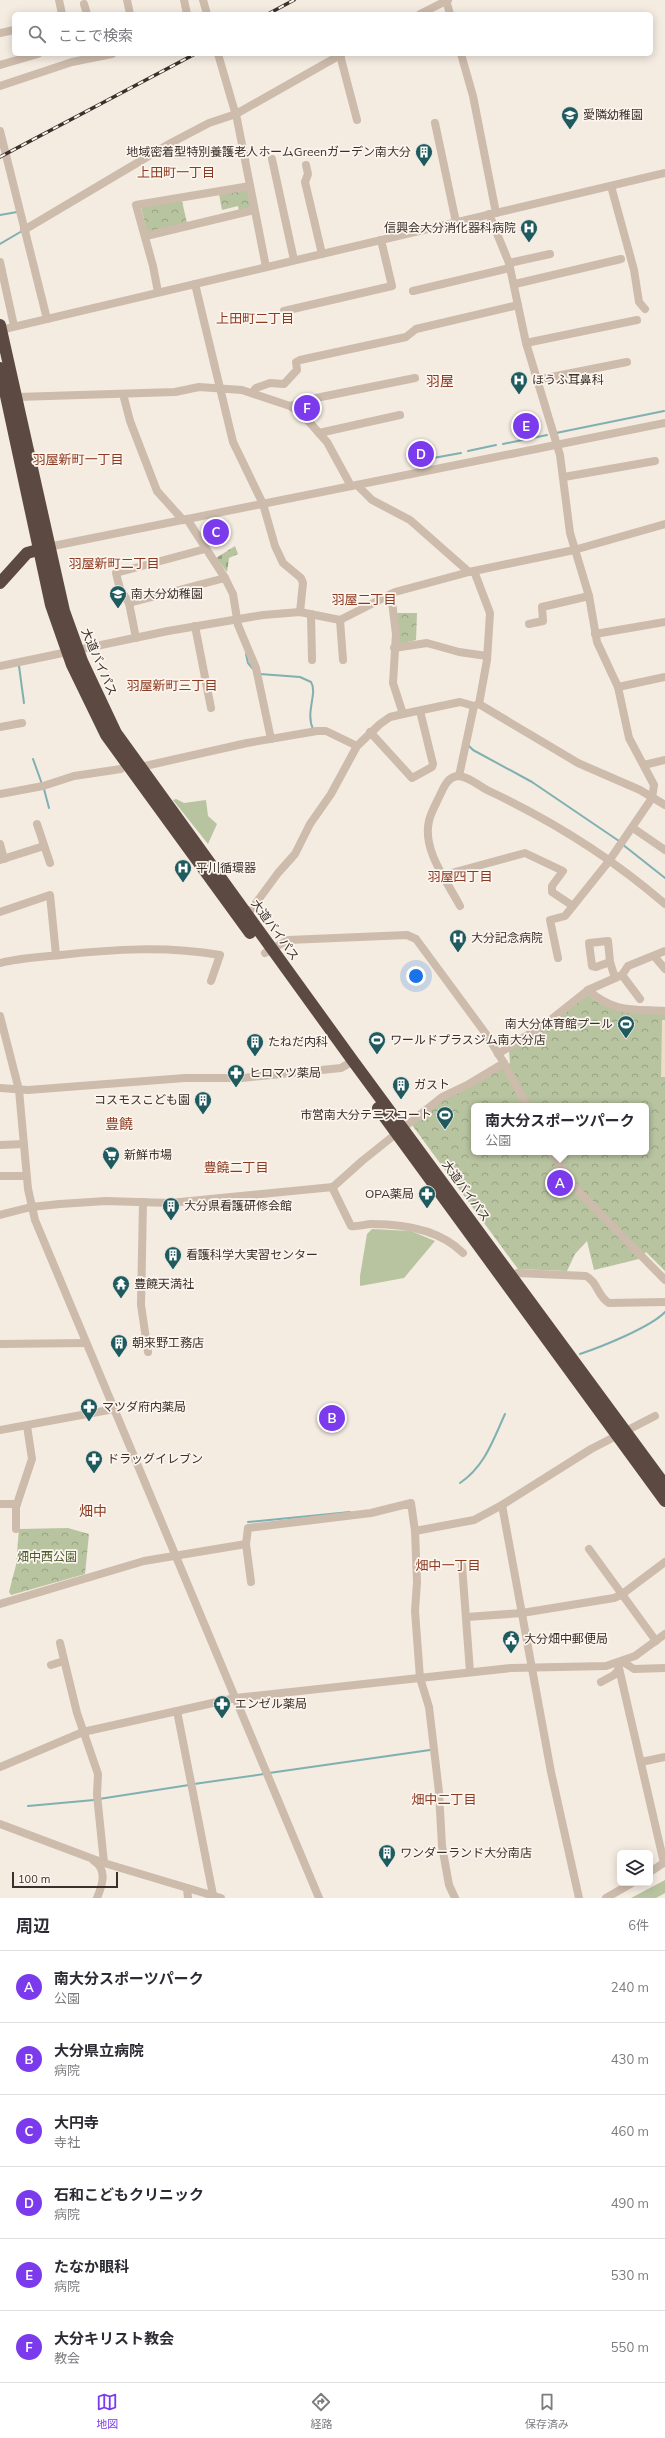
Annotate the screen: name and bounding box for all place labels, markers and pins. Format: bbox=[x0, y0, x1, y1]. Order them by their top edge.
school or university icon: 愛隣幼稚園 bbox=[560, 105, 580, 130]
place label: 愛隣幼稚園 bbox=[583, 107, 643, 122]
building icon: 地域密着型特別養護老人ホームGreenガーデン南大分 bbox=[414, 142, 434, 167]
place label: 地域密着型特別養護老人ホームGreenガーデン南大分 bbox=[126, 144, 411, 159]
hospital icon: 信興会大分消化器科病院 bbox=[519, 218, 539, 243]
place label: 信興会大分消化器科病院 bbox=[384, 220, 516, 235]
hospital icon: ほうふ耳鼻科 bbox=[509, 370, 529, 395]
place label: ほうふ耳鼻科 bbox=[532, 372, 604, 387]
pin: F bbox=[294, 393, 320, 423]
pin: E bbox=[513, 411, 539, 441]
pin: D bbox=[408, 439, 434, 469]
pin: C bbox=[203, 517, 229, 547]
school or university icon: 南大分幼稚園 bbox=[108, 584, 128, 609]
place label: 南大分幼稚園 bbox=[131, 586, 203, 601]
hospital icon: 平川循環器 bbox=[173, 858, 193, 883]
place label: 平川循環器 bbox=[196, 860, 256, 875]
hospital icon: 大分記念病院 bbox=[448, 928, 468, 953]
place label: 大分記念病院 bbox=[471, 930, 543, 945]
sports icon: 南大分体育館プール bbox=[616, 1014, 636, 1039]
place label: 南大分体育館プール bbox=[505, 1016, 613, 1031]
sports icon: ワールドプラスジム南大分店 bbox=[367, 1030, 387, 1055]
building icon: たねだ内科 bbox=[245, 1032, 265, 1057]
place label: ワールドプラスジム南大分店 bbox=[390, 1032, 546, 1047]
place label: たねだ内科 bbox=[268, 1034, 328, 1049]
pharmacy icon: ヒロマツ薬局 bbox=[226, 1063, 246, 1088]
place label: ヒロマツ薬局 bbox=[249, 1065, 321, 1080]
building icon: ガスト bbox=[391, 1075, 411, 1100]
place label: ガスト bbox=[414, 1077, 450, 1092]
building icon: コスモスこども園 bbox=[193, 1090, 213, 1115]
place label: コスモスこども園 bbox=[94, 1092, 190, 1107]
sports icon: 市営南大分テニスコート bbox=[435, 1105, 455, 1130]
place label: 市営南大分テニスコート bbox=[300, 1107, 432, 1122]
supermarket icon: 新鮮市場 bbox=[101, 1145, 121, 1170]
place label: 新鮮市場 bbox=[124, 1147, 172, 1162]
pin: A bbox=[547, 1168, 573, 1198]
pharmacy icon: OPA薬局 bbox=[417, 1184, 437, 1209]
place label: OPA薬局 bbox=[365, 1186, 414, 1201]
building icon: 大分県看護研修会館 bbox=[161, 1196, 181, 1221]
place label: 大分県看護研修会館 bbox=[184, 1198, 292, 1213]
building icon: 看護科学大実習センター bbox=[163, 1245, 183, 1270]
place label: 看護科学大実習センター bbox=[186, 1247, 318, 1262]
temple icon: 豊饒天満社 bbox=[111, 1274, 131, 1299]
place label: 豊饒天満社 bbox=[134, 1276, 194, 1291]
building icon: 朝来野工務店 bbox=[109, 1333, 129, 1358]
place label: 朝来野工務店 bbox=[132, 1335, 204, 1350]
pharmacy icon: マツダ府内薬局 bbox=[79, 1397, 99, 1422]
place label: マツダ府内薬局 bbox=[102, 1399, 186, 1414]
pin: B bbox=[319, 1403, 345, 1433]
pharmacy icon: ドラッグイレブン bbox=[84, 1449, 104, 1474]
place label: ドラッグイレブン bbox=[107, 1451, 203, 1466]
public building icon: 大分畑中郵便局 bbox=[501, 1629, 521, 1654]
place label: 大分畑中郵便局 bbox=[524, 1631, 608, 1646]
pharmacy icon: エンゼル薬局 bbox=[212, 1694, 232, 1719]
place label: エンゼル薬局 bbox=[235, 1696, 307, 1711]
building icon: ワンダーランド大分南店 bbox=[377, 1843, 397, 1868]
place label: ワンダーランド大分南店 bbox=[400, 1845, 532, 1860]

